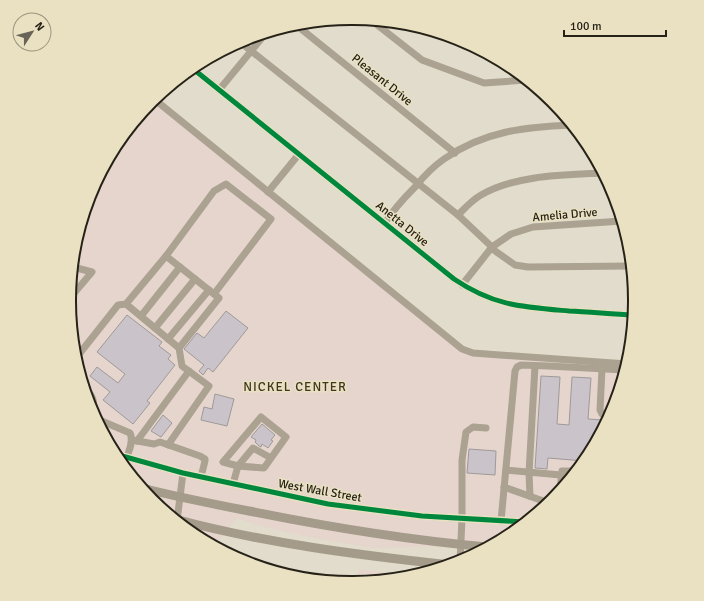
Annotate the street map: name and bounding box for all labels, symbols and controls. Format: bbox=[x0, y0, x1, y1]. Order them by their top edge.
north arrow bbox=[12, 12, 52, 52]
scale bar bbox=[564, 12, 666, 38]
text: N bbox=[32, 19, 47, 33]
text: 100 m bbox=[570, 19, 602, 34]
street label: Pleasant Drive bbox=[349, 51, 415, 109]
street label: Anetta Drive bbox=[372, 198, 432, 250]
street label: Amelia Drive bbox=[532, 205, 598, 225]
district label: NICKEL CENTER bbox=[243, 379, 347, 395]
street label: West Wall Street bbox=[277, 476, 363, 506]

